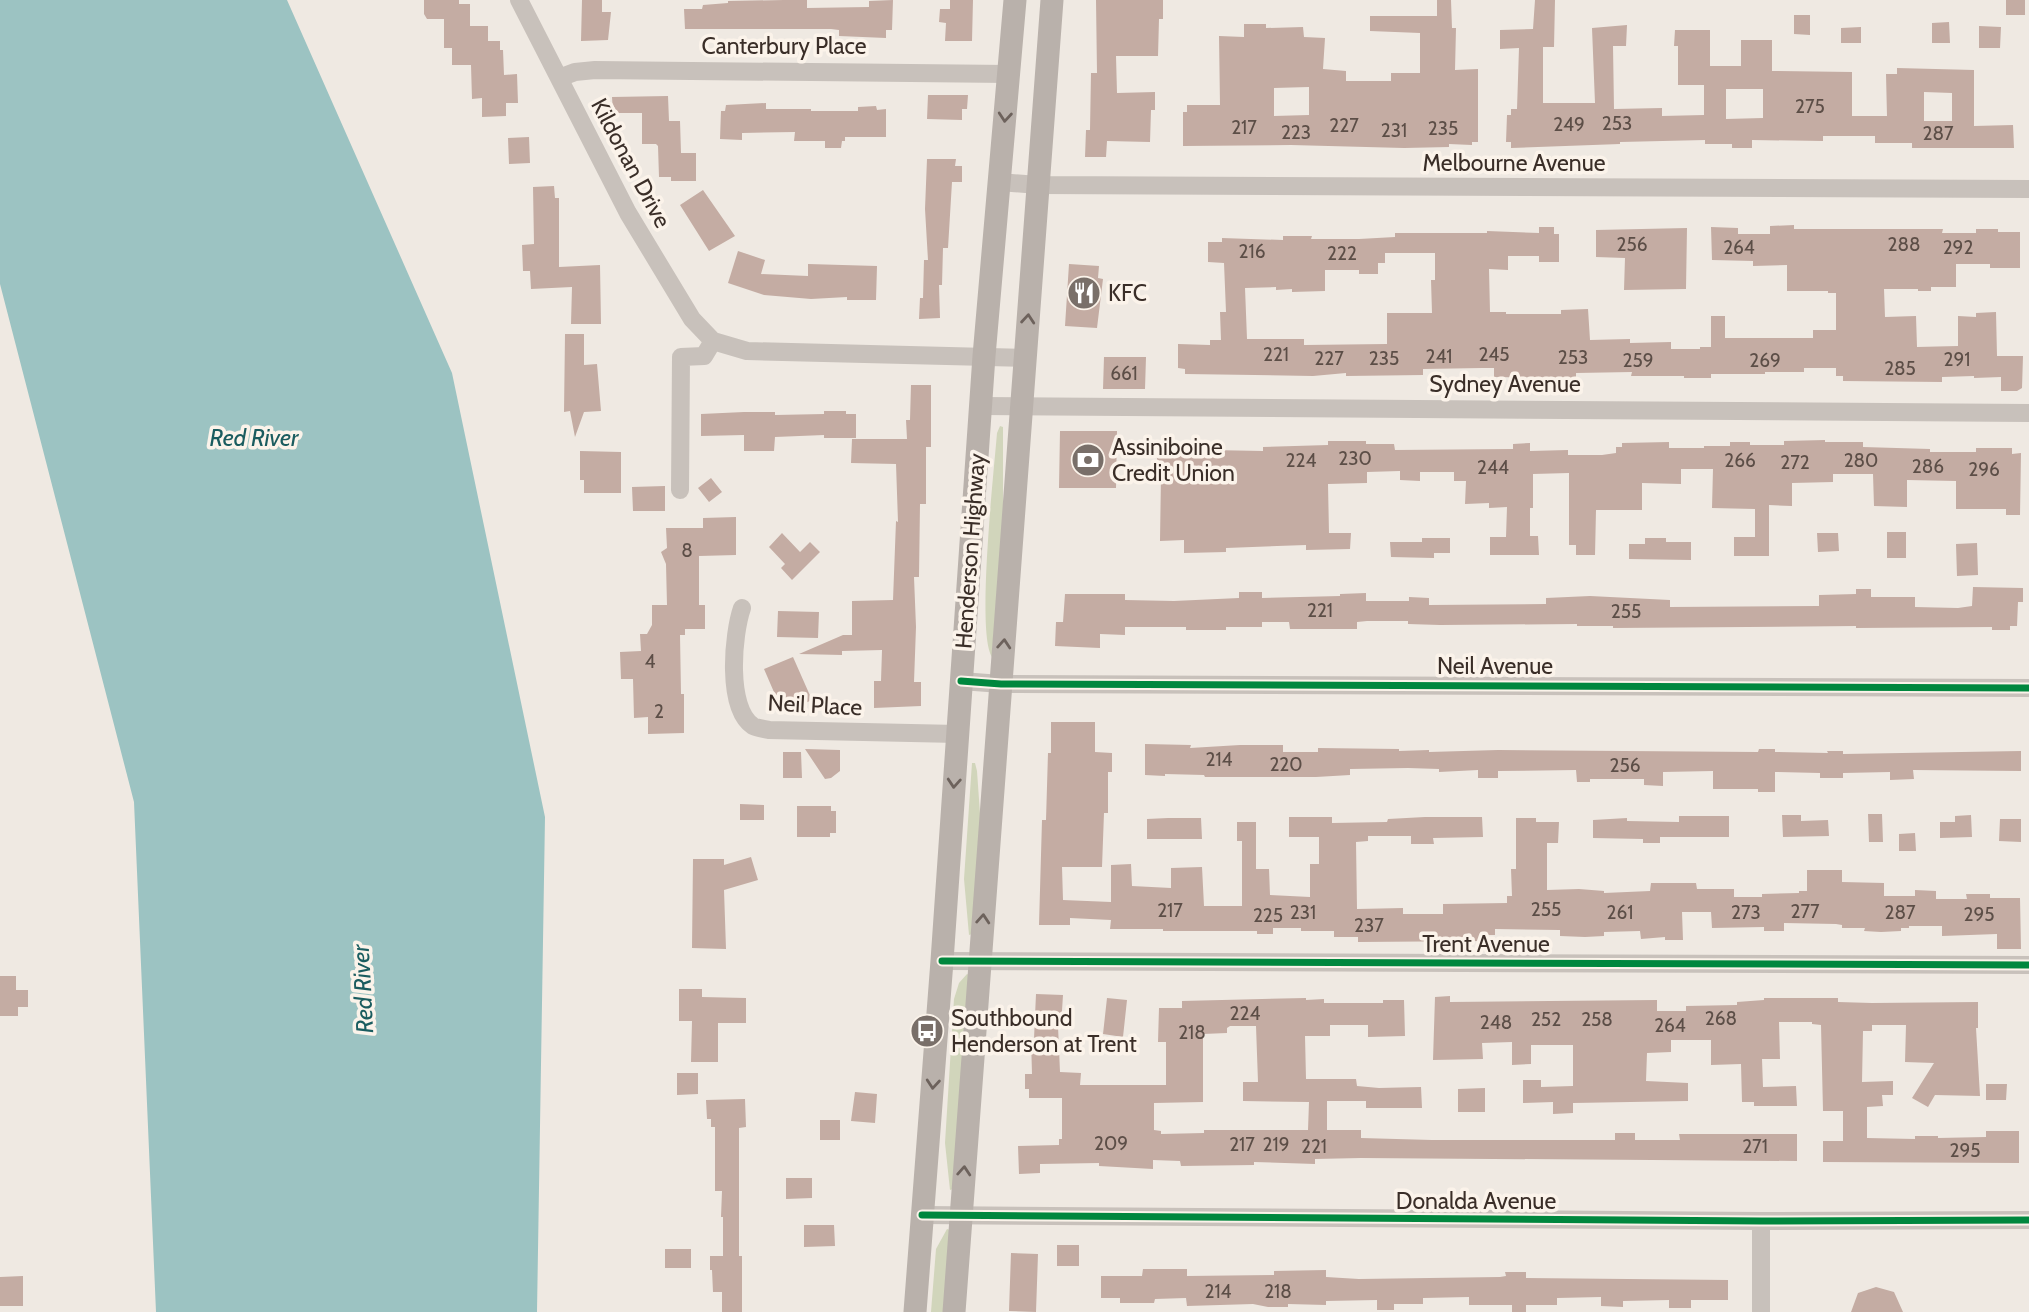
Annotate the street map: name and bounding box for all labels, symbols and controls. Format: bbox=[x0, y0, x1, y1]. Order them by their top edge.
street label: Canterbury Place bbox=[701, 32, 867, 60]
street label: Kildonan Drive bbox=[585, 93, 677, 233]
house number: 275 bbox=[1795, 95, 1825, 118]
one-way arrow bbox=[998, 112, 1013, 123]
house number: 253 bbox=[1602, 112, 1632, 135]
house number: 249 bbox=[1553, 113, 1585, 136]
house number: 227 bbox=[1329, 114, 1359, 137]
house number: 217 bbox=[1231, 116, 1257, 139]
house number: 235 bbox=[1428, 117, 1458, 140]
house number: 231 bbox=[1381, 119, 1407, 142]
house number: 223 bbox=[1281, 121, 1311, 144]
house number: 287 bbox=[1922, 122, 1954, 145]
street label: Melbourne Avenue bbox=[1422, 149, 1606, 177]
house number: 256 bbox=[1616, 233, 1648, 256]
house number: 288 bbox=[1888, 233, 1920, 256]
house number: 264 bbox=[1723, 236, 1755, 259]
house number: 292 bbox=[1943, 236, 1973, 259]
house number: 216 bbox=[1239, 240, 1265, 263]
house number: 222 bbox=[1327, 242, 1357, 265]
restaurant icon: KFC bbox=[1065, 274, 1103, 312]
place label: KFC bbox=[1108, 279, 1147, 307]
one-way arrow bbox=[1020, 313, 1035, 324]
house number: 221 bbox=[1263, 343, 1289, 366]
house number: 245 bbox=[1478, 343, 1510, 366]
house number: 241 bbox=[1425, 345, 1453, 368]
house number: 253 bbox=[1558, 346, 1588, 369]
house number: 227 bbox=[1314, 347, 1344, 370]
house number: 235 bbox=[1369, 347, 1399, 370]
house number: 291 bbox=[1944, 348, 1970, 371]
house number: 259 bbox=[1622, 349, 1654, 372]
house number: 269 bbox=[1749, 349, 1781, 372]
house number: 285 bbox=[1884, 357, 1916, 380]
house number: 661 bbox=[1110, 362, 1138, 385]
street label: Sydney Avenue bbox=[1429, 370, 1581, 398]
water label: Red River bbox=[210, 423, 300, 452]
place label: Assiniboine Credit Union bbox=[1112, 433, 1235, 487]
bank icon: Assiniboine Credit Union bbox=[1069, 441, 1107, 479]
house number: 230 bbox=[1338, 447, 1372, 470]
house number: 224 bbox=[1286, 449, 1316, 472]
house number: 266 bbox=[1724, 449, 1756, 472]
house number: 280 bbox=[1844, 449, 1878, 472]
house number: 272 bbox=[1780, 451, 1810, 474]
street label: Henderson Highway bbox=[949, 452, 991, 650]
house number: 286 bbox=[1912, 455, 1944, 478]
house number: 244 bbox=[1477, 456, 1509, 479]
house number: 296 bbox=[1968, 458, 2000, 481]
house number: 8 bbox=[681, 539, 693, 562]
house number: 221 bbox=[1307, 599, 1333, 622]
house number: 255 bbox=[1611, 600, 1641, 623]
one-way arrow bbox=[996, 638, 1011, 649]
house number: 4 bbox=[645, 650, 656, 673]
street label: Neil Avenue bbox=[1437, 652, 1553, 680]
street label: Neil Place bbox=[767, 689, 863, 721]
house number: 2 bbox=[654, 700, 664, 723]
house number: 214 bbox=[1205, 748, 1233, 771]
house number: 220 bbox=[1269, 753, 1303, 776]
house number: 256 bbox=[1609, 754, 1641, 777]
one-way arrow bbox=[947, 778, 962, 789]
house number: 255 bbox=[1531, 898, 1561, 921]
house number: 217 bbox=[1157, 899, 1183, 922]
house number: 277 bbox=[1790, 900, 1820, 923]
house number: 231 bbox=[1290, 901, 1316, 924]
house number: 261 bbox=[1607, 901, 1633, 924]
house number: 273 bbox=[1731, 901, 1761, 924]
house number: 287 bbox=[1884, 901, 1916, 924]
house number: 295 bbox=[1963, 903, 1995, 926]
house number: 225 bbox=[1253, 904, 1283, 927]
one-way arrow bbox=[975, 914, 990, 925]
house number: 237 bbox=[1354, 914, 1384, 937]
street label: Trent Avenue bbox=[1422, 930, 1550, 958]
water label: Red River bbox=[346, 942, 379, 1034]
house number: 224 bbox=[1230, 1002, 1260, 1025]
place label: Southbound Henderson at Trent bbox=[951, 1004, 1137, 1058]
house number: 268 bbox=[1705, 1007, 1737, 1030]
house number: 252 bbox=[1531, 1008, 1561, 1031]
house number: 258 bbox=[1581, 1008, 1613, 1031]
house number: 248 bbox=[1480, 1011, 1512, 1034]
bus stop icon: Southbound Henderson at Trent bbox=[908, 1012, 946, 1050]
house number: 264 bbox=[1654, 1014, 1686, 1037]
house number: 218 bbox=[1178, 1021, 1206, 1044]
one-way arrow bbox=[925, 1078, 940, 1089]
house number: 209 bbox=[1094, 1132, 1128, 1155]
house number: 217 bbox=[1229, 1133, 1255, 1156]
house number: 219 bbox=[1263, 1133, 1289, 1156]
house number: 221 bbox=[1301, 1135, 1327, 1158]
house number: 271 bbox=[1742, 1135, 1768, 1158]
house number: 295 bbox=[1949, 1139, 1981, 1162]
one-way arrow bbox=[956, 1165, 971, 1176]
street label: Donalda Avenue bbox=[1396, 1187, 1556, 1215]
house number: 214 bbox=[1204, 1280, 1232, 1303]
house number: 218 bbox=[1264, 1280, 1292, 1303]

